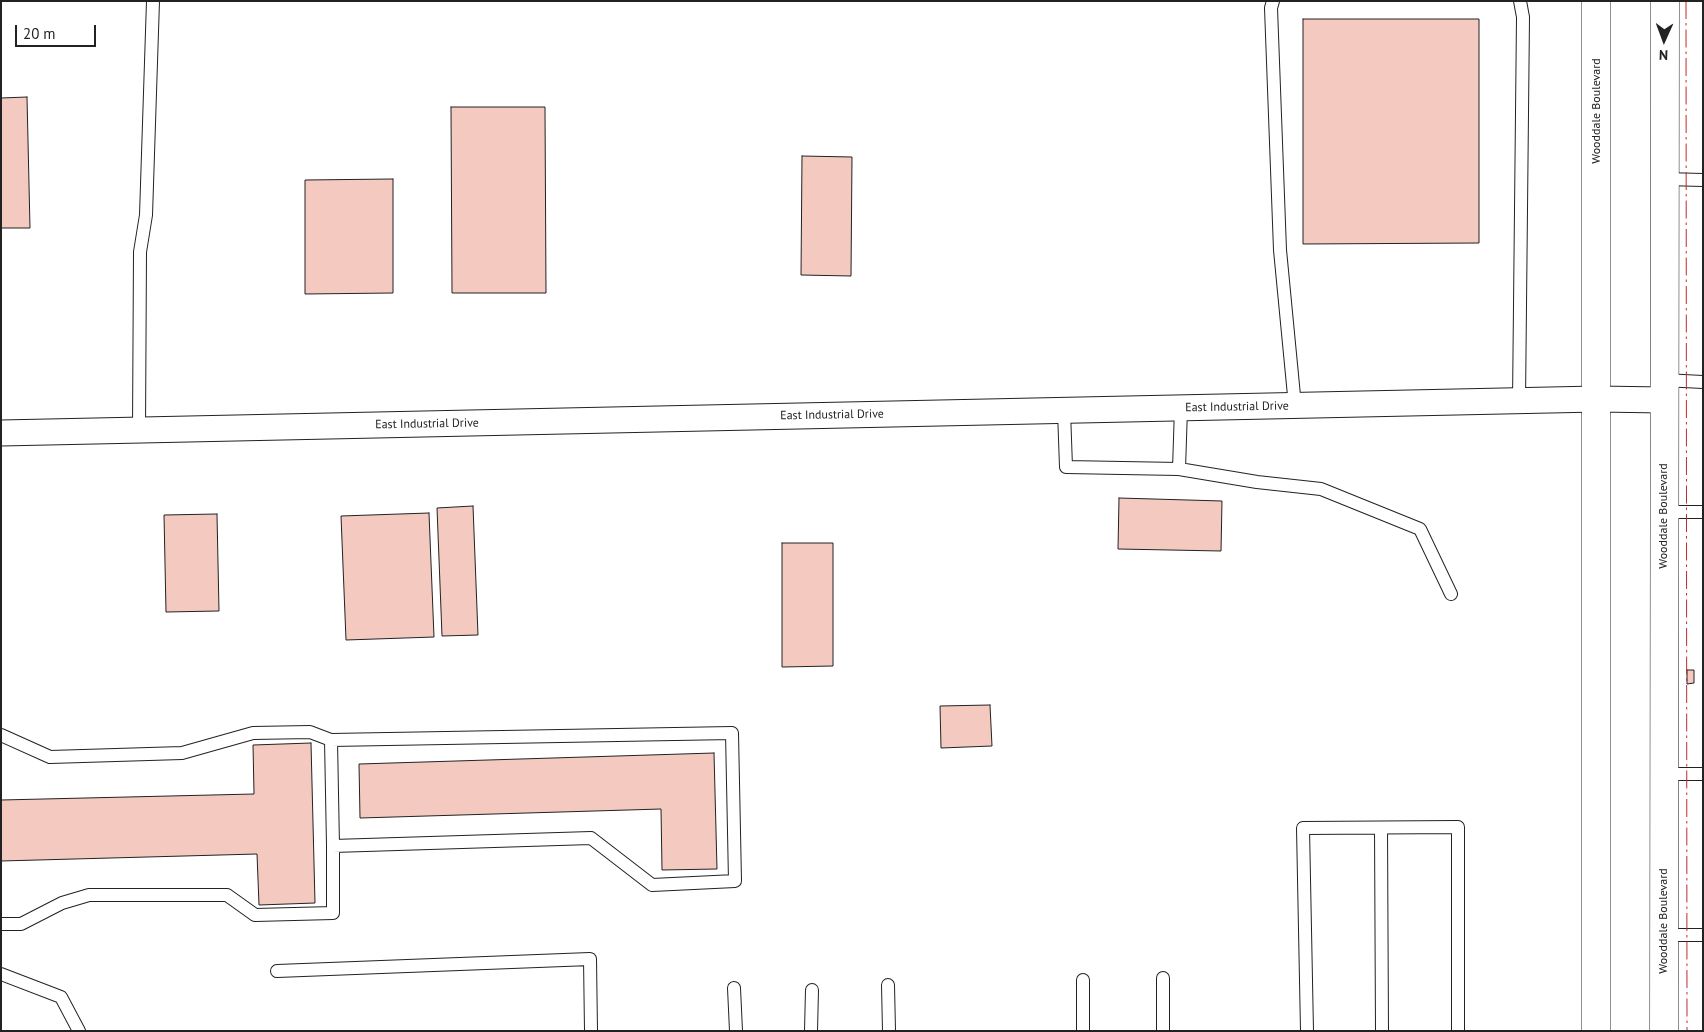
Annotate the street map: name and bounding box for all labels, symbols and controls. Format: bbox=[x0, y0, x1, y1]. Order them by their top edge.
scale bar bbox=[18, 15, 99, 47]
north arrow bbox=[1639, 15, 1689, 65]
text: 20 m bbox=[23, 24, 56, 43]
text: N bbox=[1659, 46, 1668, 64]
street label: Wooddale Boulevard bbox=[1590, 58, 1604, 164]
street label: East Industrial Drive bbox=[1185, 399, 1289, 415]
street label: East Industrial Drive bbox=[780, 407, 884, 423]
street label: East Industrial Drive bbox=[375, 416, 479, 432]
street label: Wooddale Boulevard bbox=[1657, 463, 1671, 569]
street label: Wooddale Boulevard bbox=[1657, 868, 1671, 974]

